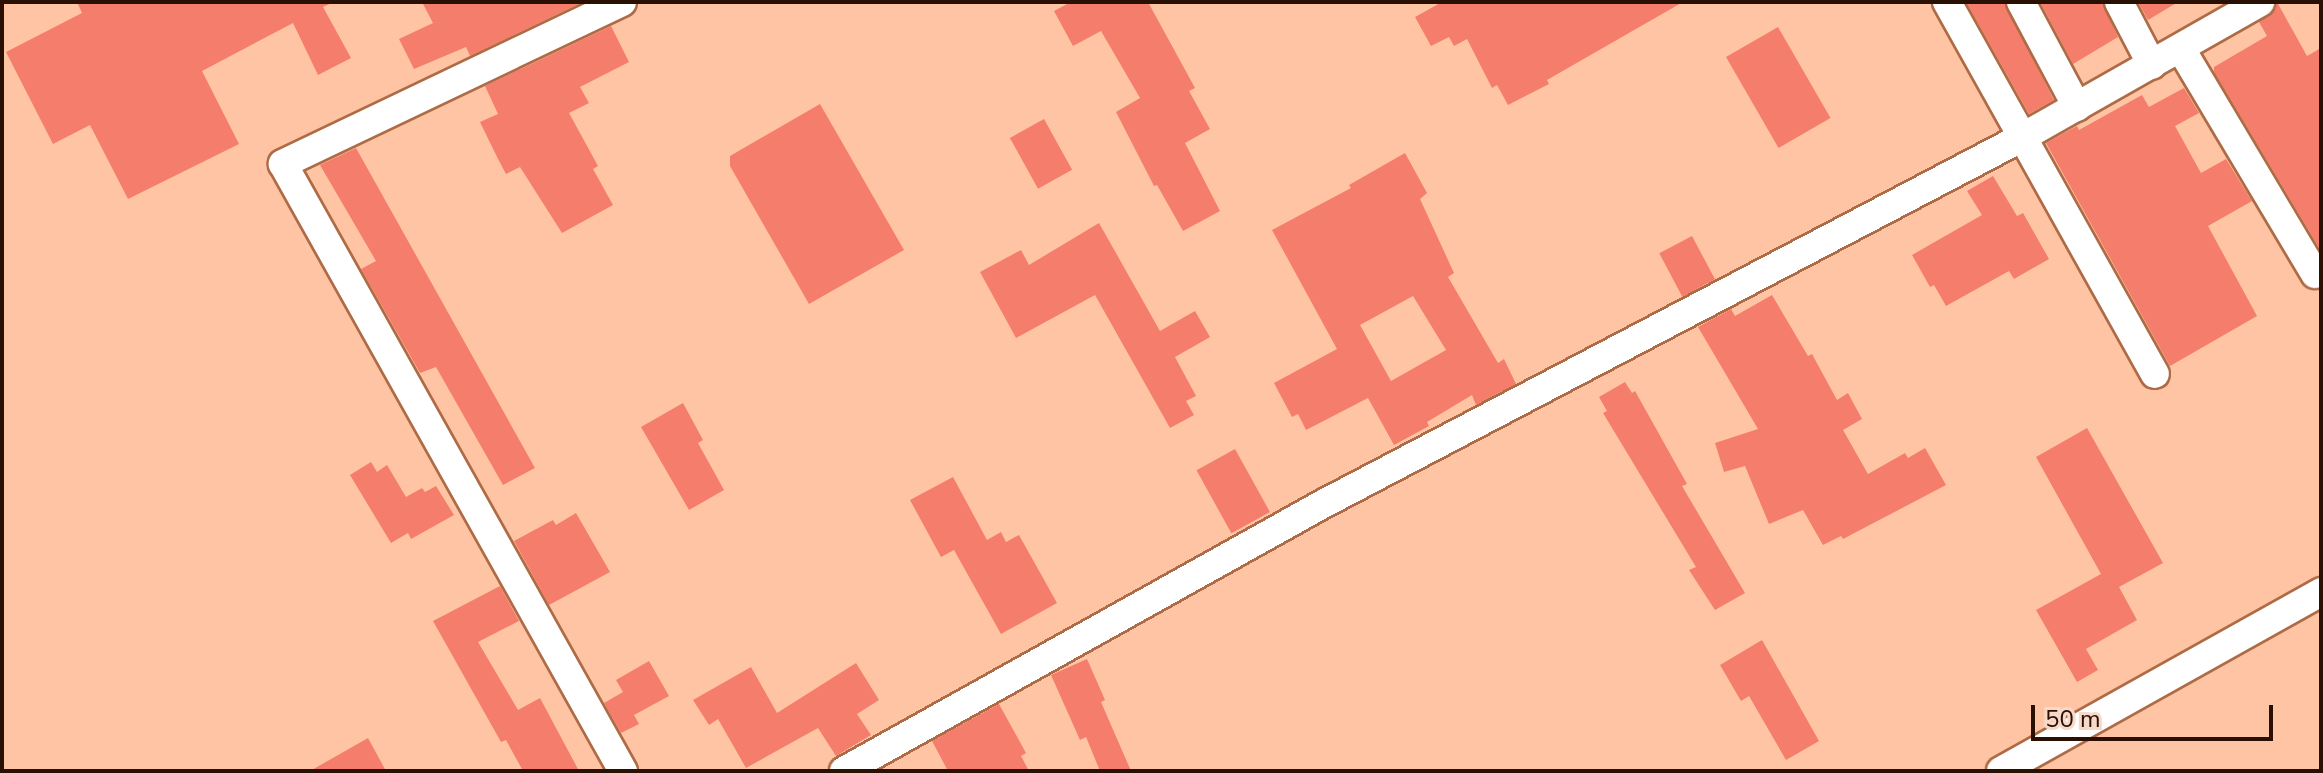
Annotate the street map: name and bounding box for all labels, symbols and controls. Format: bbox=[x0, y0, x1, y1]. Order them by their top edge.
scale bar bbox=[2035, 689, 2277, 739]
text: 50 m bbox=[2045, 703, 2101, 735]

